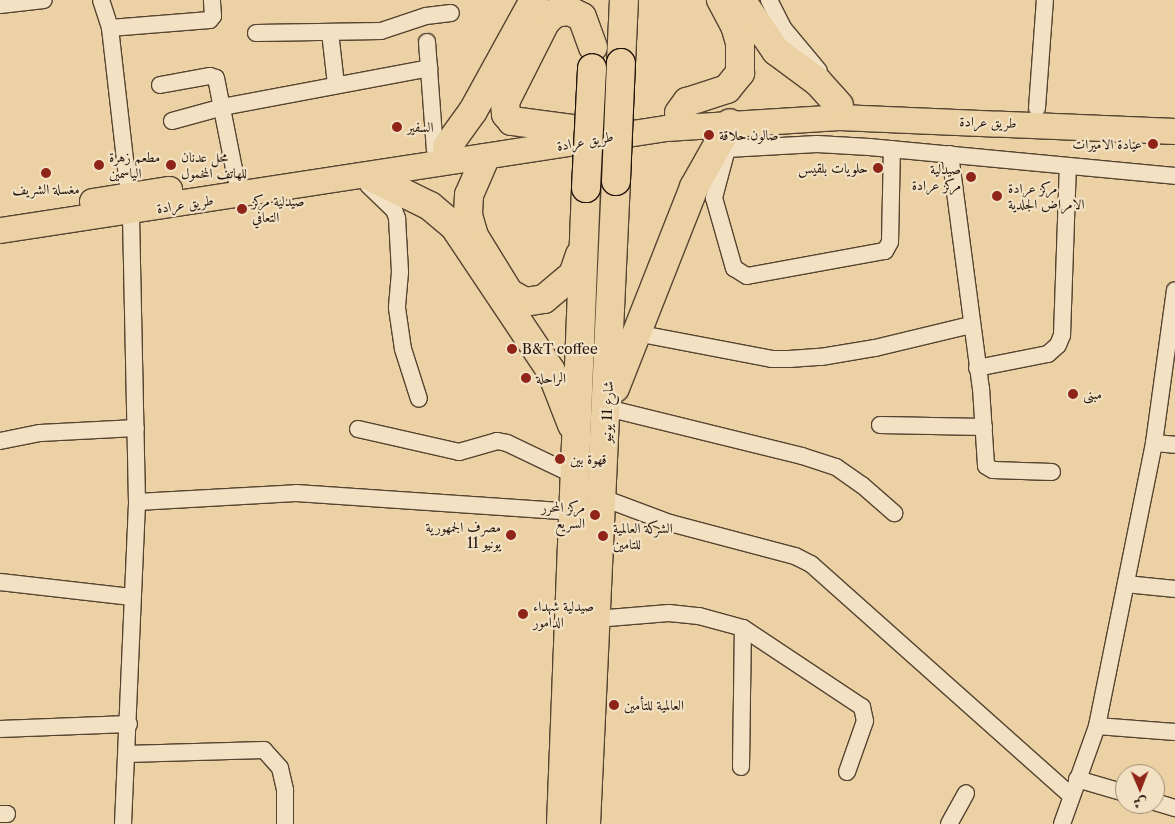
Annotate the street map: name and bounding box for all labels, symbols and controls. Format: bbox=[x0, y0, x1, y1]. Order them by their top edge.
street label: طريق عرادة bbox=[959, 113, 1017, 131]
place label: السفير bbox=[407, 119, 433, 135]
marker: السفير bbox=[391, 121, 403, 133]
place label: صالون حلاقة bbox=[719, 127, 779, 143]
street label: طريق عرادة bbox=[555, 128, 615, 154]
marker: صالون حلاقة bbox=[703, 129, 715, 141]
place label: عيادة الاميرات bbox=[1072, 136, 1142, 152]
marker: عيادة الاميرات bbox=[1146, 137, 1160, 151]
place label: مطعم زهرة الياسمين bbox=[109, 149, 160, 182]
place label: محل عدنان للهاتف المخمول bbox=[181, 149, 247, 182]
marker: مطعم زهرة الياسمين bbox=[93, 159, 105, 171]
marker: محل عدنان للهاتف المخمول bbox=[165, 159, 177, 171]
place label: حلويات بلقيس bbox=[798, 160, 868, 176]
place label: صيدلية مركز عرادة bbox=[912, 161, 961, 193]
marker: حلويات بلقيس bbox=[872, 162, 884, 174]
marker: مغسلة الشريف bbox=[40, 167, 52, 179]
marker: صيدلية مركز عرادة bbox=[965, 171, 977, 183]
place label: مركز عرادة الامراض الجلدية bbox=[1008, 180, 1085, 212]
place label: مغسلة الشريف bbox=[12, 181, 80, 197]
marker: مركز عرادة الامراض الجلدية bbox=[990, 189, 1004, 203]
street label: طريق عرادة bbox=[155, 191, 215, 217]
place label: صيدلية مركز التعافي bbox=[252, 193, 304, 226]
marker: صيدلية مركز التعافي bbox=[236, 203, 248, 215]
place label: B&T coffee bbox=[522, 341, 598, 357]
marker: B&T coffee bbox=[506, 343, 518, 355]
place label: الراحلة bbox=[536, 370, 566, 386]
marker: الراحلة bbox=[520, 372, 532, 384]
street label: شارع 11 يونيو bbox=[598, 381, 616, 443]
place label: مبنى bbox=[1083, 386, 1102, 402]
marker: مبنى bbox=[1067, 388, 1079, 400]
place label: قهوة بين bbox=[570, 451, 607, 467]
marker: قهوة بين bbox=[554, 453, 566, 465]
place label: مركز المحرر السريع bbox=[541, 499, 585, 532]
marker: مركز المحرر السريع bbox=[589, 509, 601, 521]
place label: مصرف الجمهورية 11 يونيو bbox=[426, 519, 501, 552]
place label: الشركة العالمية للتامين bbox=[613, 520, 673, 552]
marker: مصرف الجمهورية 11 يونيو bbox=[505, 529, 517, 541]
marker: الشركة العالمية للتامين bbox=[597, 530, 609, 542]
place label: صيدلية شهداء الدامور bbox=[533, 598, 594, 630]
marker: صيدلية شهداء الدامور bbox=[517, 608, 529, 620]
place label: العالمية للتأمين bbox=[624, 697, 684, 713]
marker: العالمية للتأمين bbox=[608, 699, 620, 711]
north arrow bbox=[1115, 764, 1165, 814]
text: ش bbox=[1133, 794, 1147, 812]

